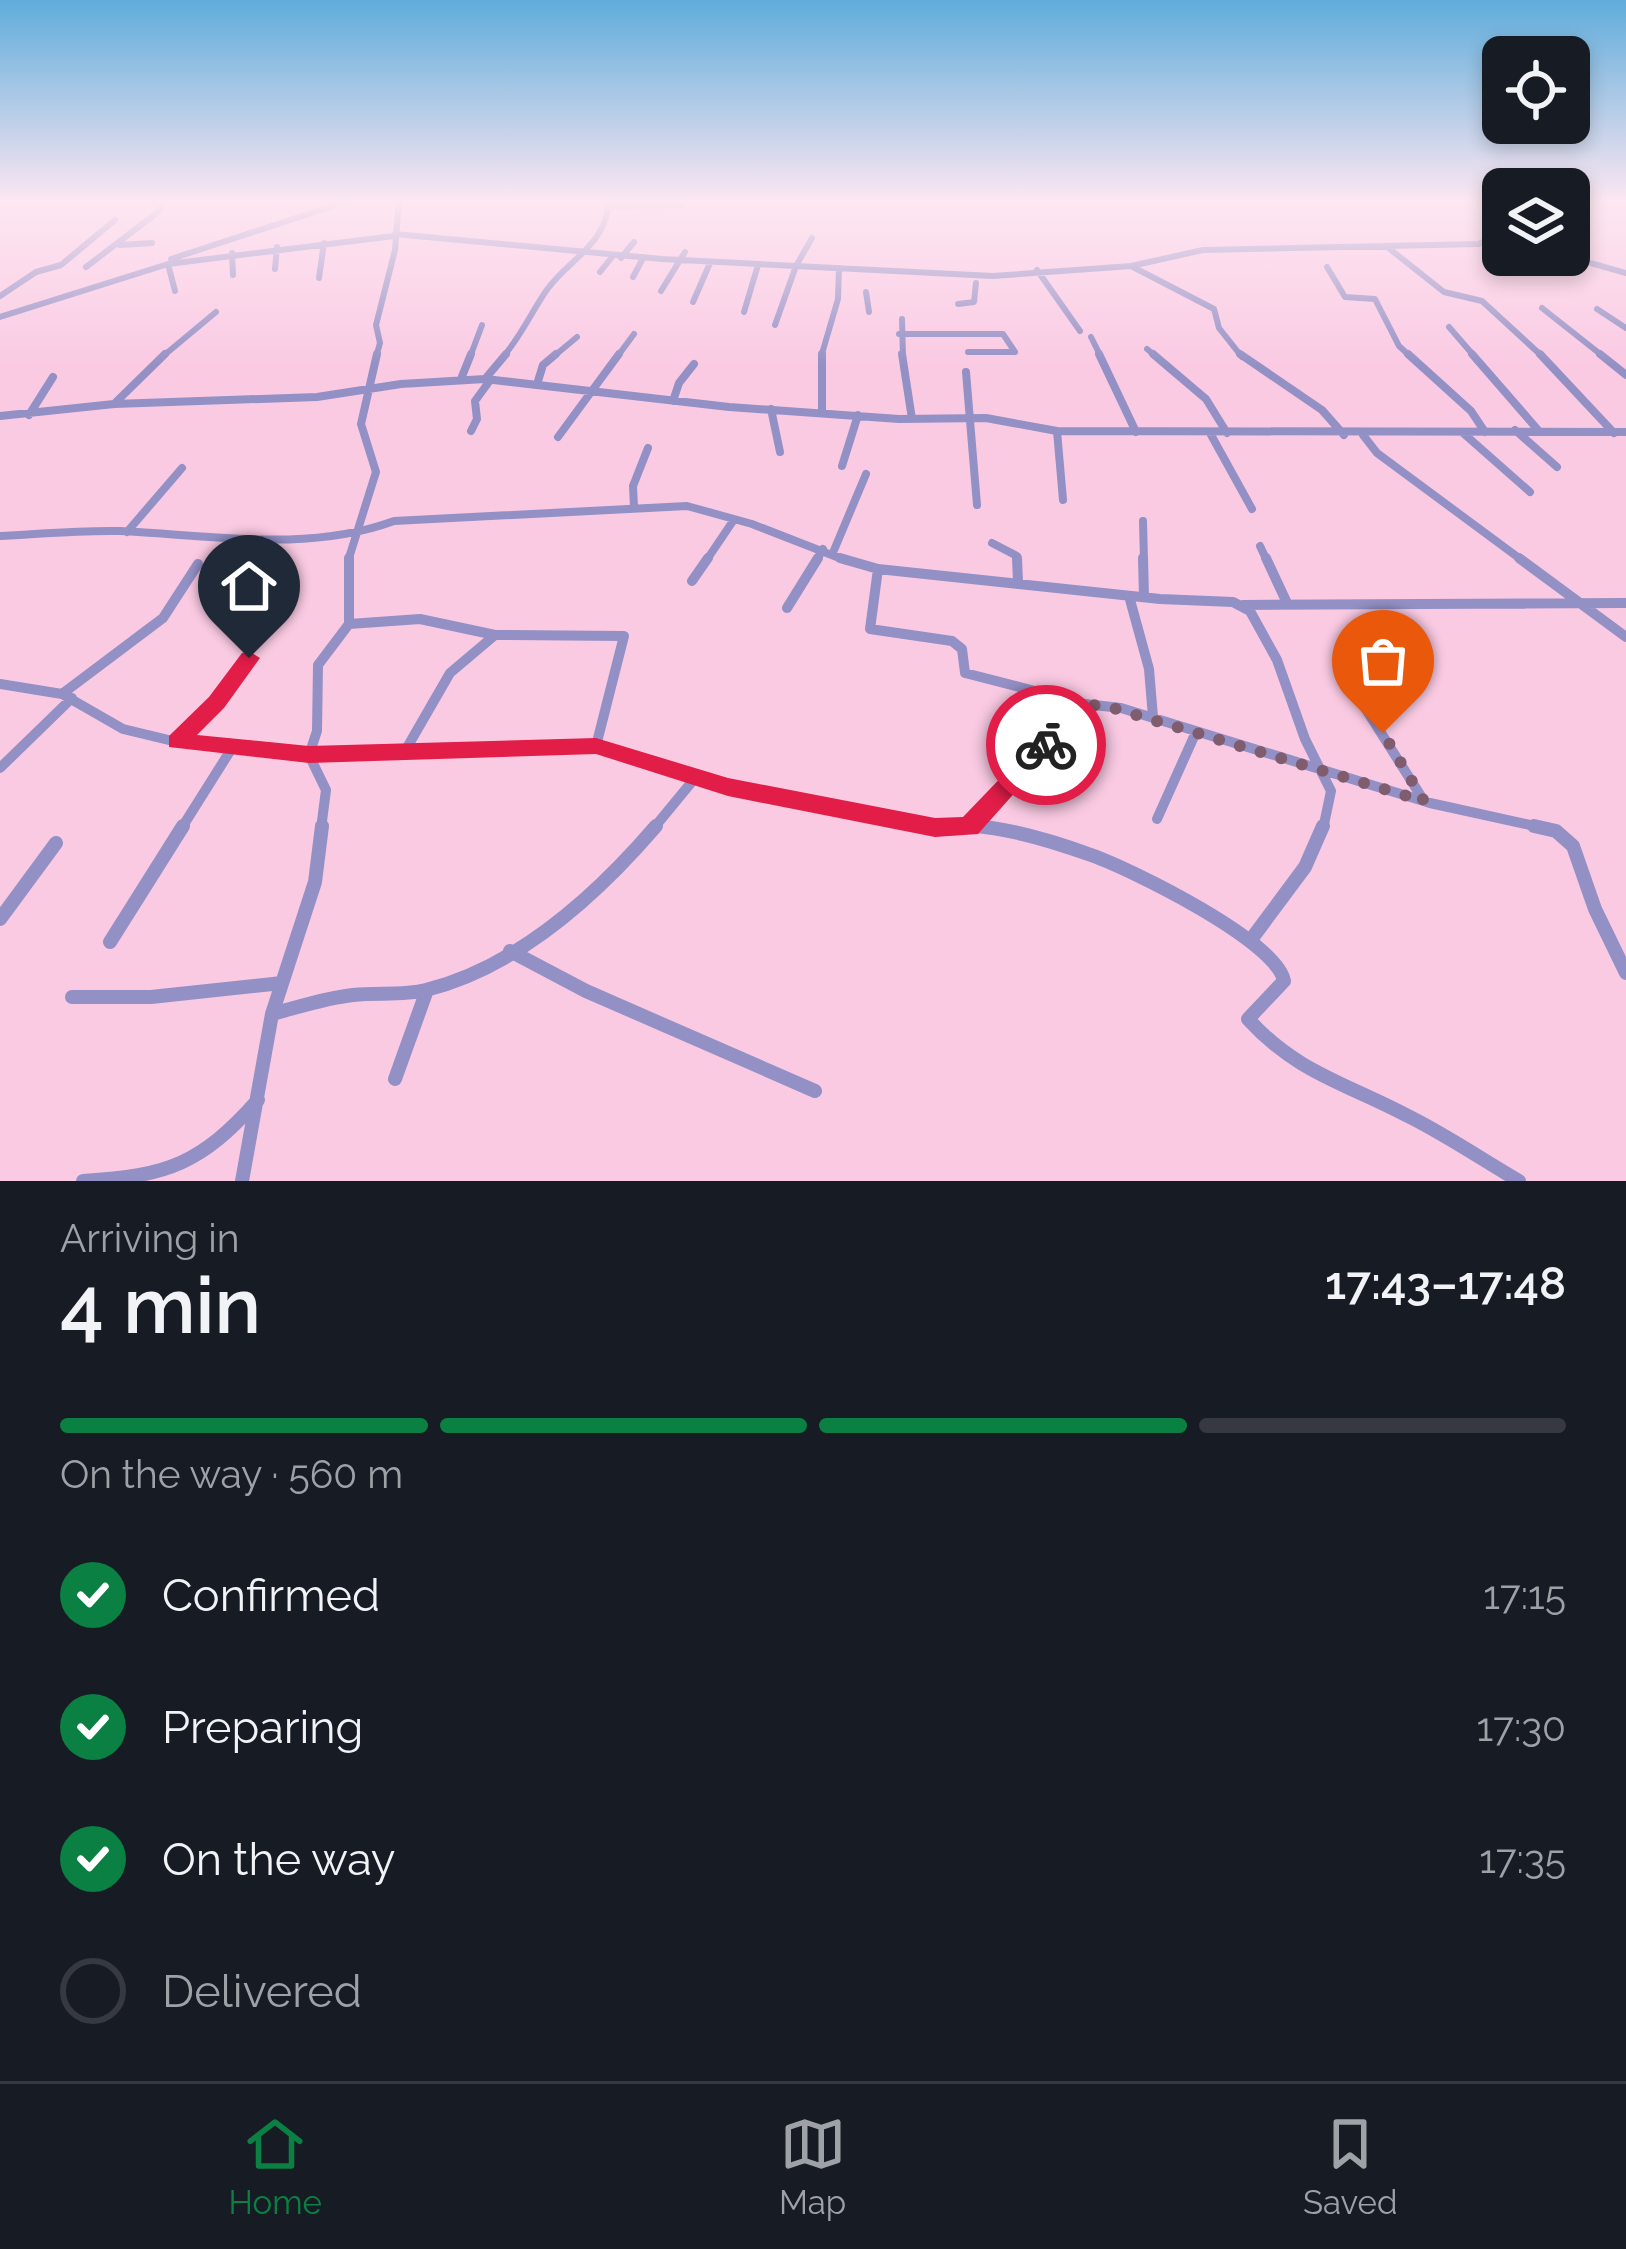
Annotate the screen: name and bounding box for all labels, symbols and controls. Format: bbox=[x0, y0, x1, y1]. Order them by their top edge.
map controls bbox=[1482, 36, 1590, 276]
button: locate bbox=[1482, 36, 1590, 144]
button: layers bbox=[1482, 168, 1590, 276]
pin bbox=[198, 535, 300, 658]
icon: home bbox=[216, 553, 282, 619]
pin bbox=[1332, 610, 1434, 733]
icon: bag bbox=[1350, 628, 1416, 694]
courier bbox=[986, 685, 1106, 805]
icon: bike bbox=[1013, 712, 1079, 778]
text: Arriving in bbox=[60, 1215, 240, 1261]
text: 17:43–17:48 bbox=[1325, 1257, 1566, 1310]
text: 4 min bbox=[60, 1260, 261, 1351]
text: On the way · 560 m bbox=[60, 1451, 403, 1497]
icon: check bbox=[60, 1562, 126, 1628]
text: Confirmed bbox=[162, 1569, 380, 1622]
text: 17:15 bbox=[1483, 1572, 1566, 1618]
icon: check bbox=[60, 1694, 126, 1760]
text: Preparing bbox=[162, 1701, 363, 1754]
text: 17:30 bbox=[1477, 1704, 1566, 1750]
icon: check bbox=[60, 1826, 126, 1892]
text: On the way bbox=[162, 1833, 396, 1886]
text: 17:35 bbox=[1479, 1836, 1566, 1882]
text: Delivered bbox=[162, 1965, 362, 2018]
tab: Home bbox=[229, 2111, 322, 2222]
tab: Map bbox=[779, 2111, 846, 2222]
tab: Saved bbox=[1303, 2111, 1397, 2222]

